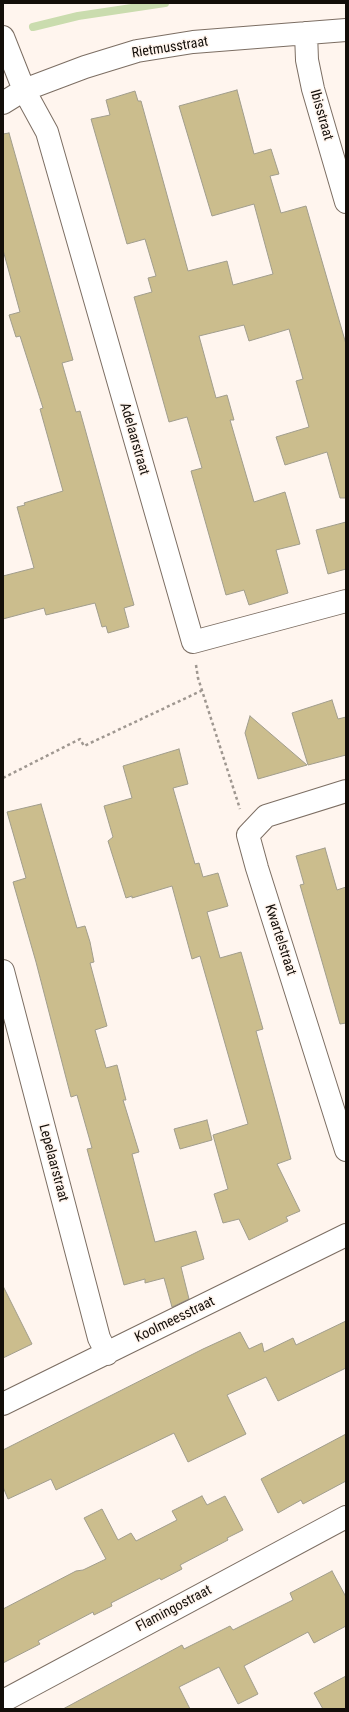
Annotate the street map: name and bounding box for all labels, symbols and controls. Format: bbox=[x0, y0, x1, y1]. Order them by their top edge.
street label: Rietmusstraat bbox=[131, 34, 209, 62]
street label: Ibisstraat bbox=[306, 88, 336, 142]
street label: Adelaarstraat bbox=[116, 401, 152, 477]
street label: Kwartelstraat bbox=[261, 902, 299, 978]
street label: Lepelaarstraat bbox=[35, 1122, 71, 1204]
street label: Koolmeesstraat bbox=[132, 1293, 218, 1347]
street label: Flamingostraat bbox=[133, 1582, 215, 1636]

